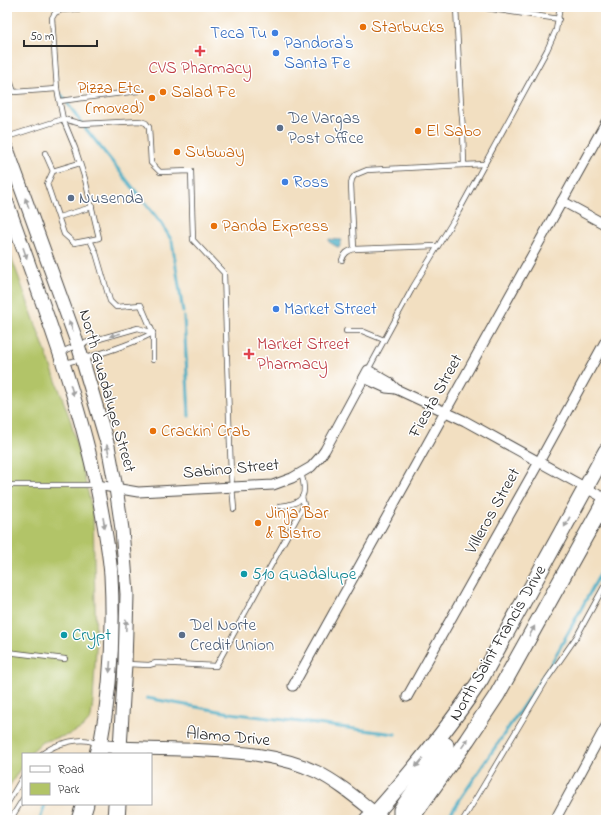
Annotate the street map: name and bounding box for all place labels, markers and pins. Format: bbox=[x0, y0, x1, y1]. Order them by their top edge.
place label: Starbucks bbox=[371, 15, 444, 40]
place label: Teca Tu bbox=[210, 21, 267, 46]
marker: Starbucks bbox=[358, 22, 368, 32]
marker: Teca Tu bbox=[270, 28, 280, 38]
place label: Pandora's Santa Fe bbox=[284, 31, 354, 76]
marker: CVS Pharmacy bbox=[195, 46, 205, 56]
marker: Pandora's Santa Fe bbox=[271, 48, 281, 58]
place label: CVS Pharmacy bbox=[148, 56, 252, 82]
place label: Pizza Etc. (moved) bbox=[77, 76, 145, 121]
place label: Salad Fe bbox=[171, 80, 236, 105]
marker: Salad Fe bbox=[158, 87, 168, 97]
marker: Pizza Etc. (moved) bbox=[147, 93, 157, 103]
place label: De Vargas Post Office bbox=[287, 106, 364, 151]
place label: El Sabo bbox=[426, 119, 481, 144]
marker: De Vargas Post Office bbox=[275, 123, 285, 133]
marker: El Sabo bbox=[413, 126, 423, 136]
place label: Subway bbox=[185, 140, 244, 166]
marker: Subway bbox=[172, 147, 182, 157]
place label: Ross bbox=[293, 170, 329, 195]
marker: Ross bbox=[280, 177, 290, 187]
place label: Nusenda bbox=[79, 186, 144, 211]
marker: Nusenda bbox=[66, 193, 76, 203]
place label: Panda Express bbox=[222, 214, 329, 239]
marker: Panda Express bbox=[209, 221, 219, 231]
place label: Market Street bbox=[284, 297, 377, 322]
marker: Market Street bbox=[271, 304, 281, 314]
place label: Market Street Pharmacy bbox=[257, 332, 350, 378]
marker: Market Street Pharmacy bbox=[244, 349, 254, 359]
place label: Crackin' Crab bbox=[161, 419, 250, 444]
marker: Crackin' Crab bbox=[148, 426, 158, 436]
place label: Jinja Bar & Bistro bbox=[266, 501, 329, 546]
marker: Jinja Bar & Bistro bbox=[253, 518, 263, 528]
place label: 510 Guadalupe bbox=[252, 562, 357, 587]
marker: 510 Guadalupe bbox=[239, 569, 249, 579]
place label: Del Norte Credit Union bbox=[189, 613, 274, 658]
place label: Crypt bbox=[72, 623, 111, 649]
marker: Crypt bbox=[59, 630, 69, 640]
marker: Del Norte Credit Union bbox=[177, 630, 187, 640]

